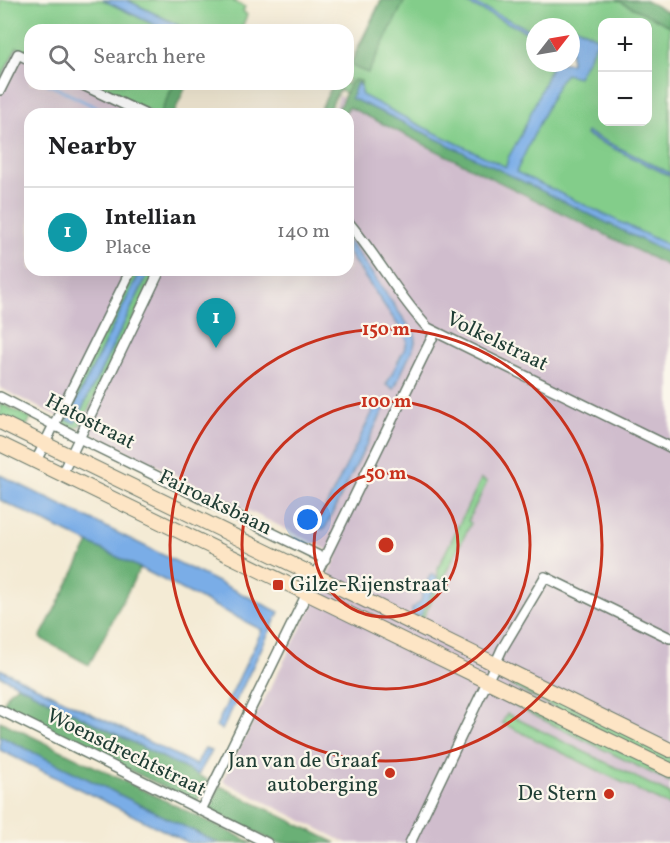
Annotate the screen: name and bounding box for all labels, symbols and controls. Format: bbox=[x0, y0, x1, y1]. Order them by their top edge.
north arrow bbox=[526, 18, 580, 72]
map controls bbox=[598, 18, 652, 126]
button: + bbox=[598, 18, 652, 72]
search box bbox=[24, 24, 354, 90]
icon: search bbox=[45, 41, 78, 74]
text: Search here bbox=[93, 42, 206, 73]
button: − bbox=[598, 72, 652, 126]
text: Nearby bbox=[48, 129, 137, 165]
text: Intellian bbox=[105, 203, 196, 234]
text: 1 bbox=[63, 218, 72, 246]
text: 140 m bbox=[277, 218, 330, 246]
text: Place bbox=[105, 234, 151, 262]
pin: 1 bbox=[196, 298, 236, 348]
street label: Volkelstraat bbox=[441, 305, 553, 379]
text: 150 m bbox=[362, 318, 410, 343]
street label: Hatostraat bbox=[40, 387, 140, 457]
text: 100 m bbox=[361, 390, 411, 415]
text: 50 m bbox=[366, 462, 406, 487]
street label: Fairoaksbaan bbox=[153, 463, 277, 543]
your location bbox=[293, 505, 322, 534]
centre of rings bbox=[376, 535, 396, 555]
place label: Gilze-Rijenstraat bbox=[290, 571, 449, 600]
marker: Gilze-Rijenstraat bbox=[271, 578, 285, 592]
street label: Woensdrechtstraat bbox=[41, 702, 211, 804]
place label: Jan van de Graaf autoberging bbox=[228, 747, 380, 800]
marker: Jan van de Graaf autoberging bbox=[383, 766, 397, 780]
place label: De Stern bbox=[517, 780, 597, 809]
marker: De Stern bbox=[602, 787, 616, 801]

